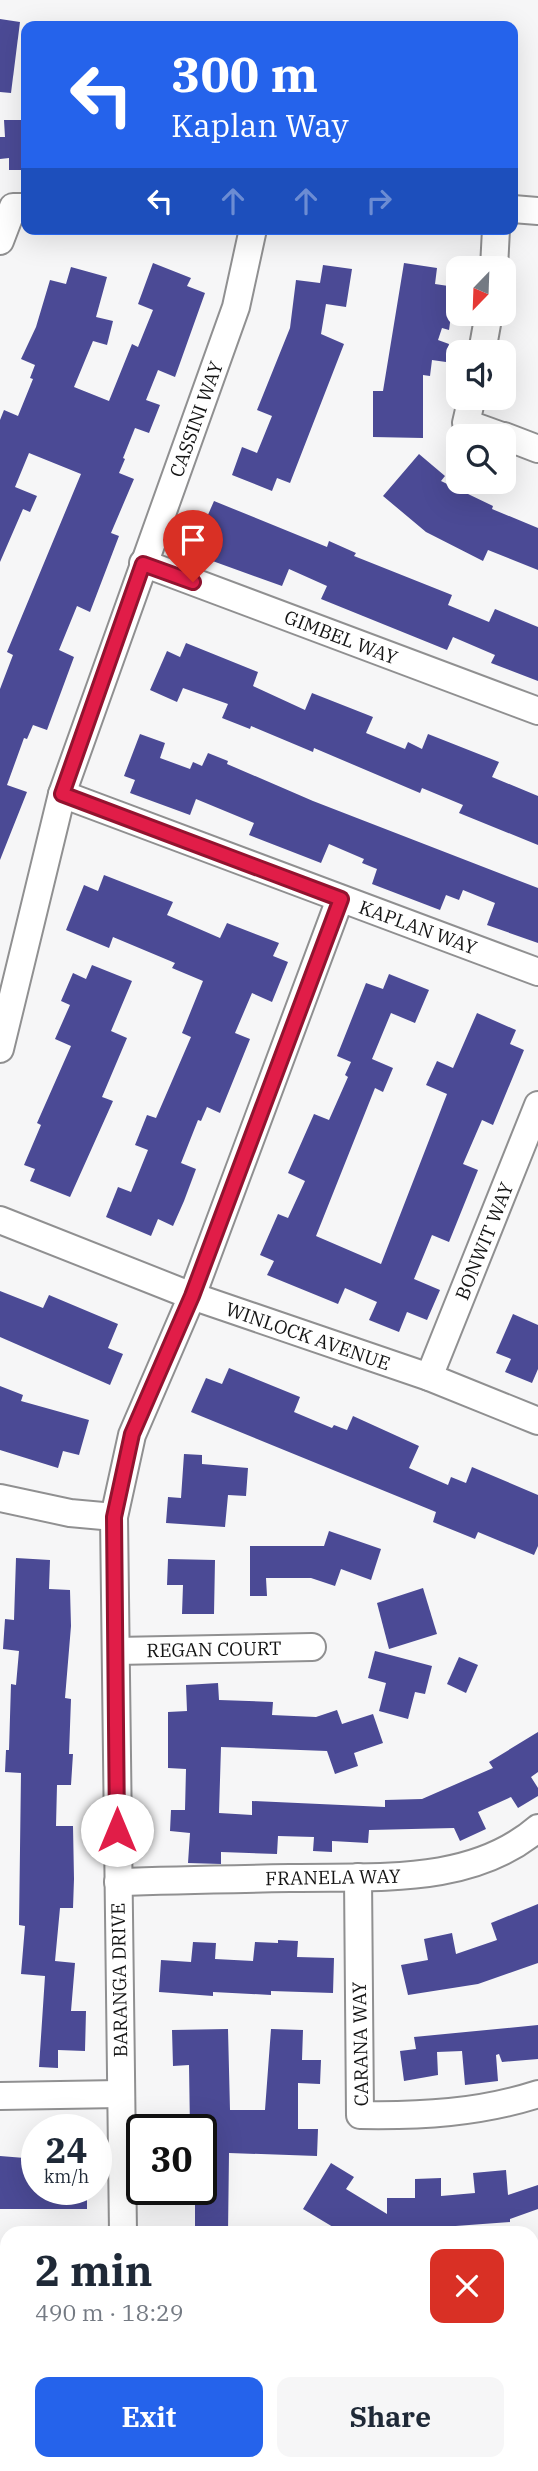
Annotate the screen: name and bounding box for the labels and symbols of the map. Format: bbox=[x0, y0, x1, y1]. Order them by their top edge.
north arrow bbox=[446, 256, 516, 326]
street label: CASSINI WAY bbox=[164, 358, 228, 480]
pin bbox=[163, 510, 223, 582]
street label: GIMBEL WAY bbox=[281, 604, 401, 670]
street label: KAPLAN WAY bbox=[356, 895, 480, 959]
street label: BONWIT WAY bbox=[450, 1179, 518, 1303]
street label: WINLOCK AVENUE bbox=[223, 1297, 393, 1375]
street label: REGAN COURT bbox=[146, 1636, 282, 1662]
position arrow bbox=[80, 1793, 154, 1867]
street label: FRANELA WAY bbox=[265, 1864, 401, 1890]
street label: BARANGA DRIVE bbox=[106, 1902, 132, 2058]
street label: CARANA WAY bbox=[347, 1981, 373, 2107]
speed limit sign: 30 bbox=[126, 2114, 217, 2205]

